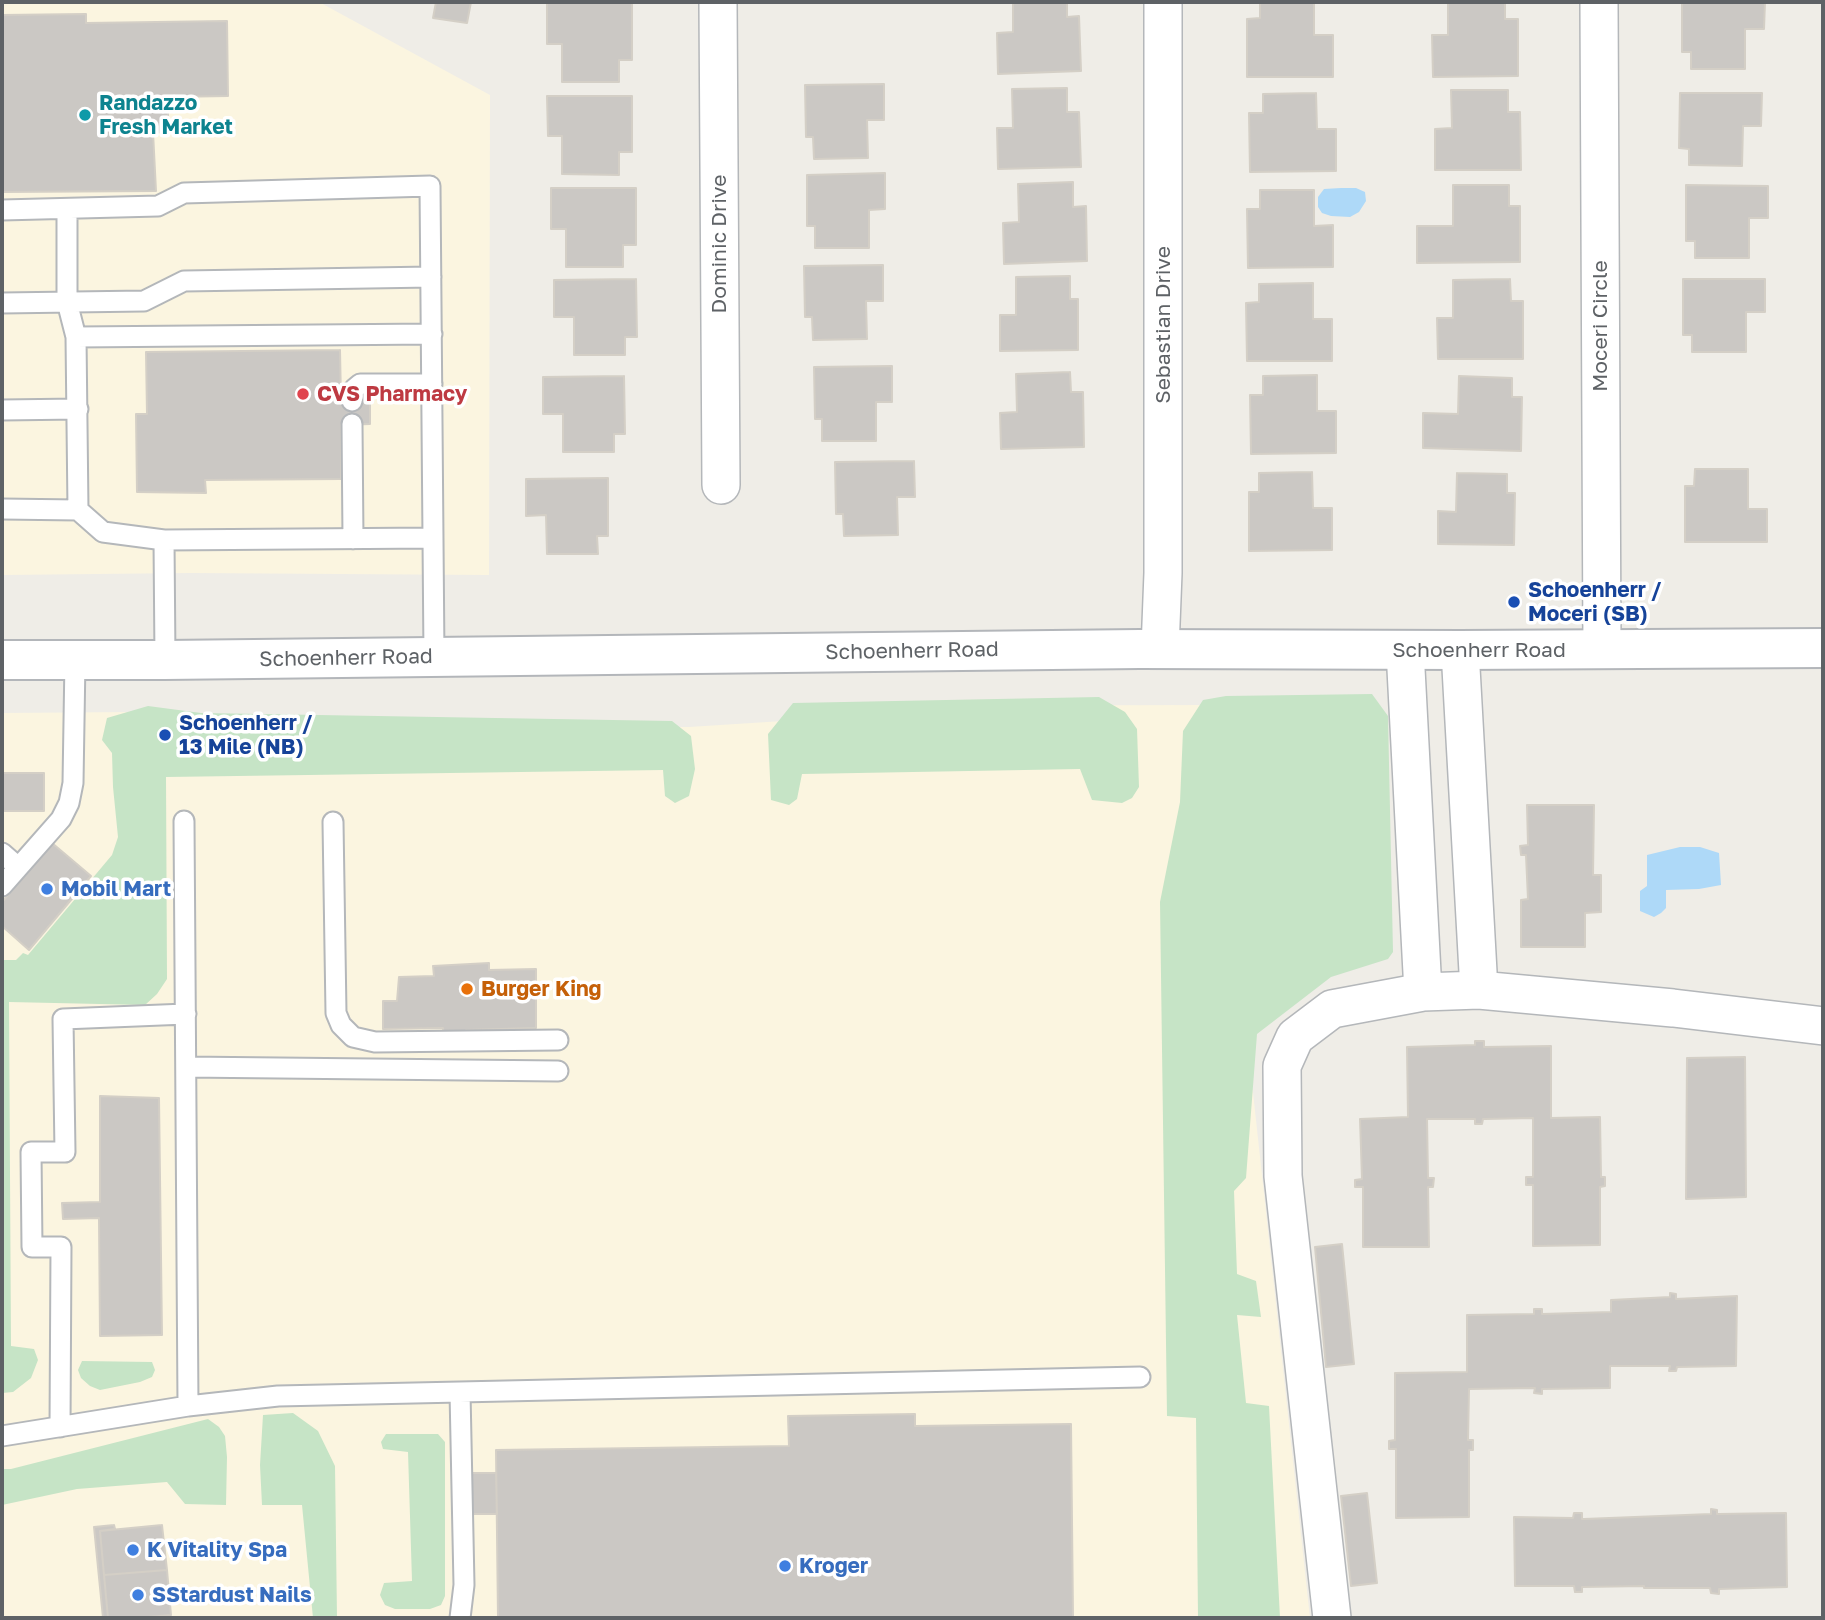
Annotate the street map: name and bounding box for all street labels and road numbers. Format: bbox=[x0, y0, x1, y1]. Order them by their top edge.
street label: Dominic Drive bbox=[706, 175, 732, 313]
street label: Sebastian Drive bbox=[1150, 246, 1176, 404]
street label: Moceri Circle bbox=[1587, 260, 1613, 392]
street label: Schoenherr Road bbox=[825, 637, 999, 665]
street label: Schoenherr Road bbox=[1392, 637, 1566, 663]
street label: Schoenherr Road bbox=[259, 644, 433, 672]

